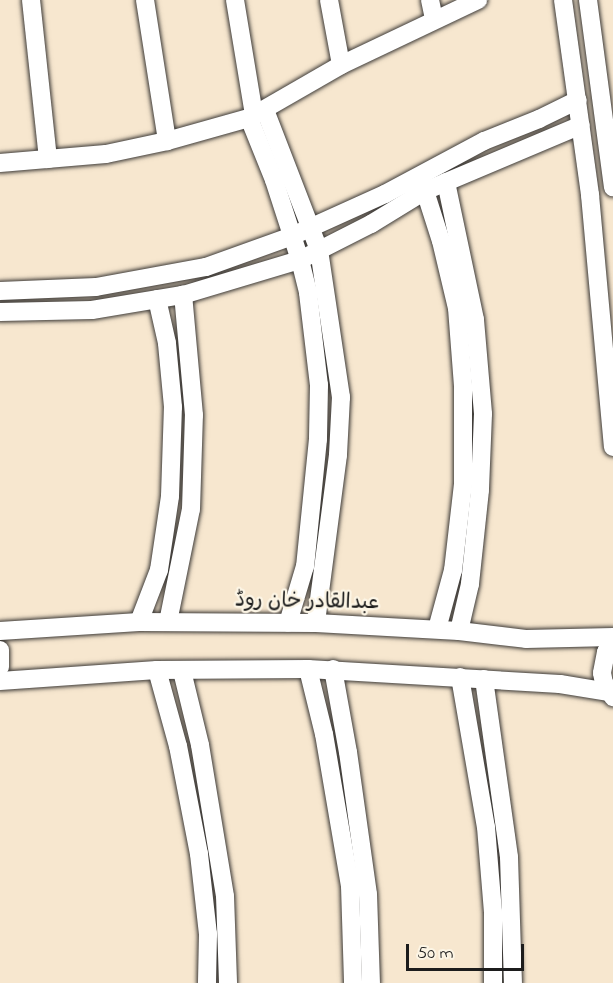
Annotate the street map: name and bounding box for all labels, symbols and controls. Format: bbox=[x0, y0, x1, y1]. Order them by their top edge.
street label: عبدالقادر خان روڈ bbox=[235, 588, 379, 616]
scale bar bbox=[409, 932, 528, 970]
text: 50 m bbox=[417, 941, 454, 967]

